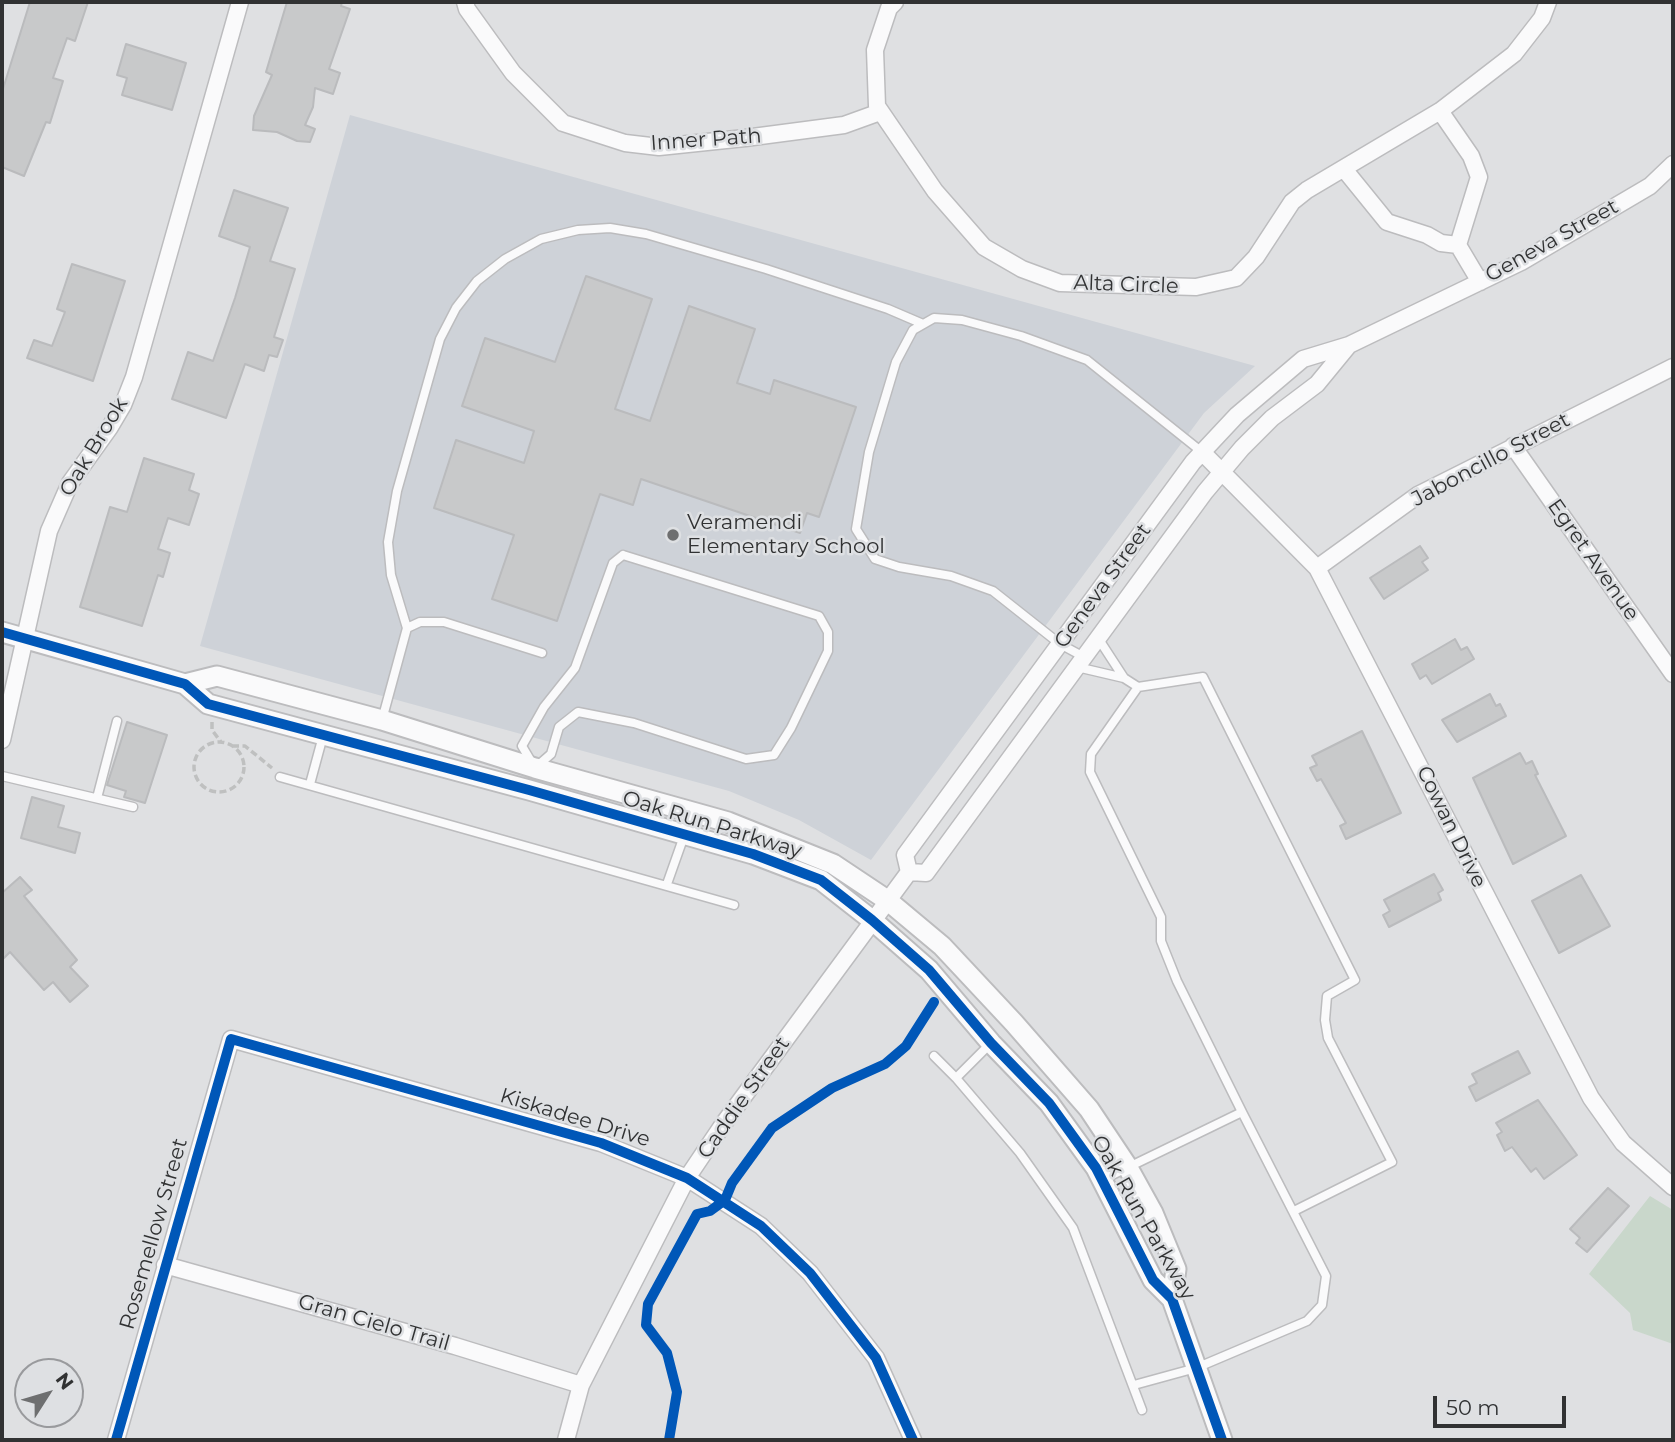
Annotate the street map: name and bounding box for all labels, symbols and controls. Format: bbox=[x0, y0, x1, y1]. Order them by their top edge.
street label: Inner Path bbox=[650, 124, 762, 156]
street label: Geneva Street bbox=[1481, 194, 1623, 288]
street label: Alta Circle bbox=[1073, 271, 1179, 299]
street label: Oak Brook bbox=[55, 393, 133, 501]
street label: Jaboncillo Street bbox=[1408, 408, 1574, 512]
street label: Egret Avenue bbox=[1542, 494, 1644, 626]
place label: Veramendi Elementary School bbox=[687, 510, 885, 560]
street label: Geneva Street bbox=[1049, 519, 1157, 653]
marker: Veramendi Elementary School bbox=[665, 527, 681, 543]
street label: Cowan Drive bbox=[1411, 762, 1491, 892]
street label: Oak Run Parkway bbox=[619, 786, 805, 864]
street label: Caddie Street bbox=[693, 1032, 795, 1164]
street label: Kiskadee Drive bbox=[497, 1083, 653, 1153]
street label: Oak Run Parkway bbox=[1086, 1131, 1200, 1305]
street label: Rosemellow Street bbox=[115, 1135, 193, 1333]
street label: Gran Cielo Trail bbox=[295, 1289, 453, 1357]
north arrow bbox=[14, 1358, 84, 1428]
text: N bbox=[51, 1368, 78, 1394]
scale bar bbox=[1437, 1382, 1570, 1426]
text: 50 m bbox=[1446, 1395, 1500, 1420]

